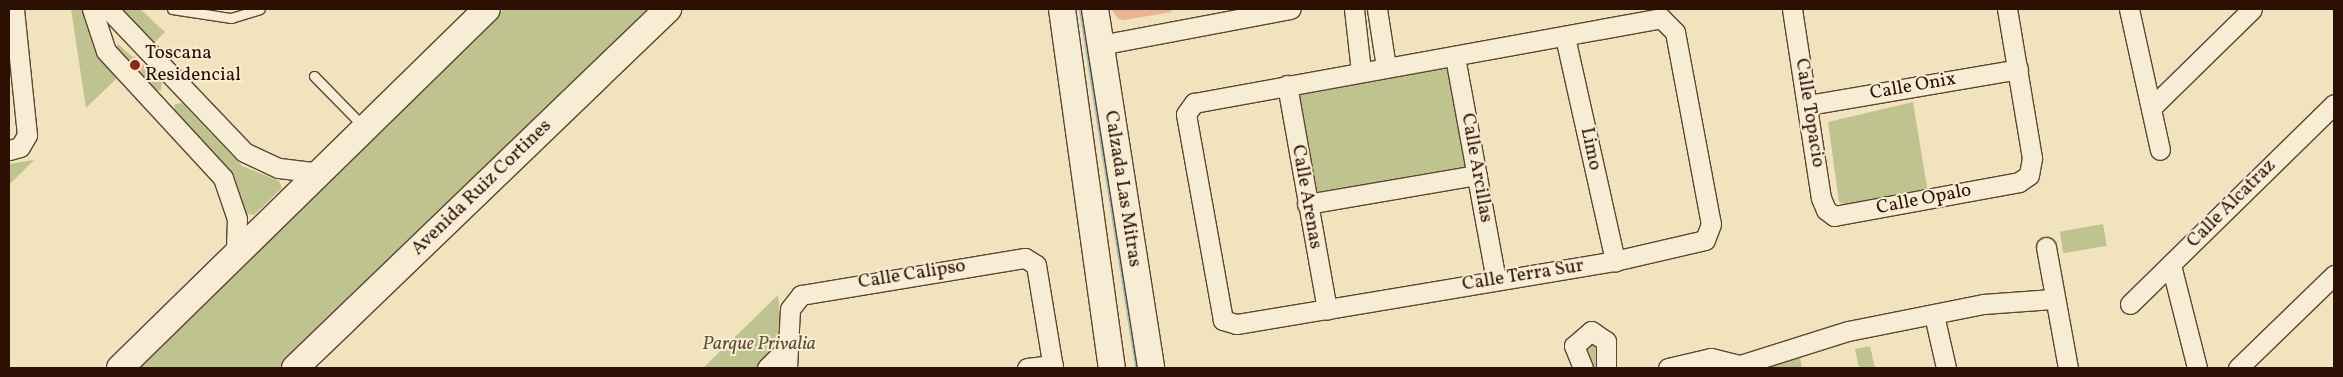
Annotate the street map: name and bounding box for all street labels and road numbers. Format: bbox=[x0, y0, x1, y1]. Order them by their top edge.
street label: Calle Topacio bbox=[1789, 57, 1829, 169]
street label: Calle Onix bbox=[1868, 68, 1958, 106]
street label: Calzada Las Mitras bbox=[1098, 109, 1146, 269]
street label: Calle Arcillas bbox=[1455, 112, 1497, 224]
street label: Avenida Ruiz Cortines bbox=[407, 115, 557, 261]
street label: Limo bbox=[1574, 125, 1606, 173]
street label: Calle Arenas bbox=[1286, 143, 1326, 251]
street label: Calle Alcatraz bbox=[2183, 155, 2281, 253]
street label: Calle Opalo bbox=[1875, 180, 1973, 220]
street label: Calle Calipso bbox=[857, 255, 967, 295]
street label: Calle Terra Sur bbox=[1460, 255, 1586, 297]

